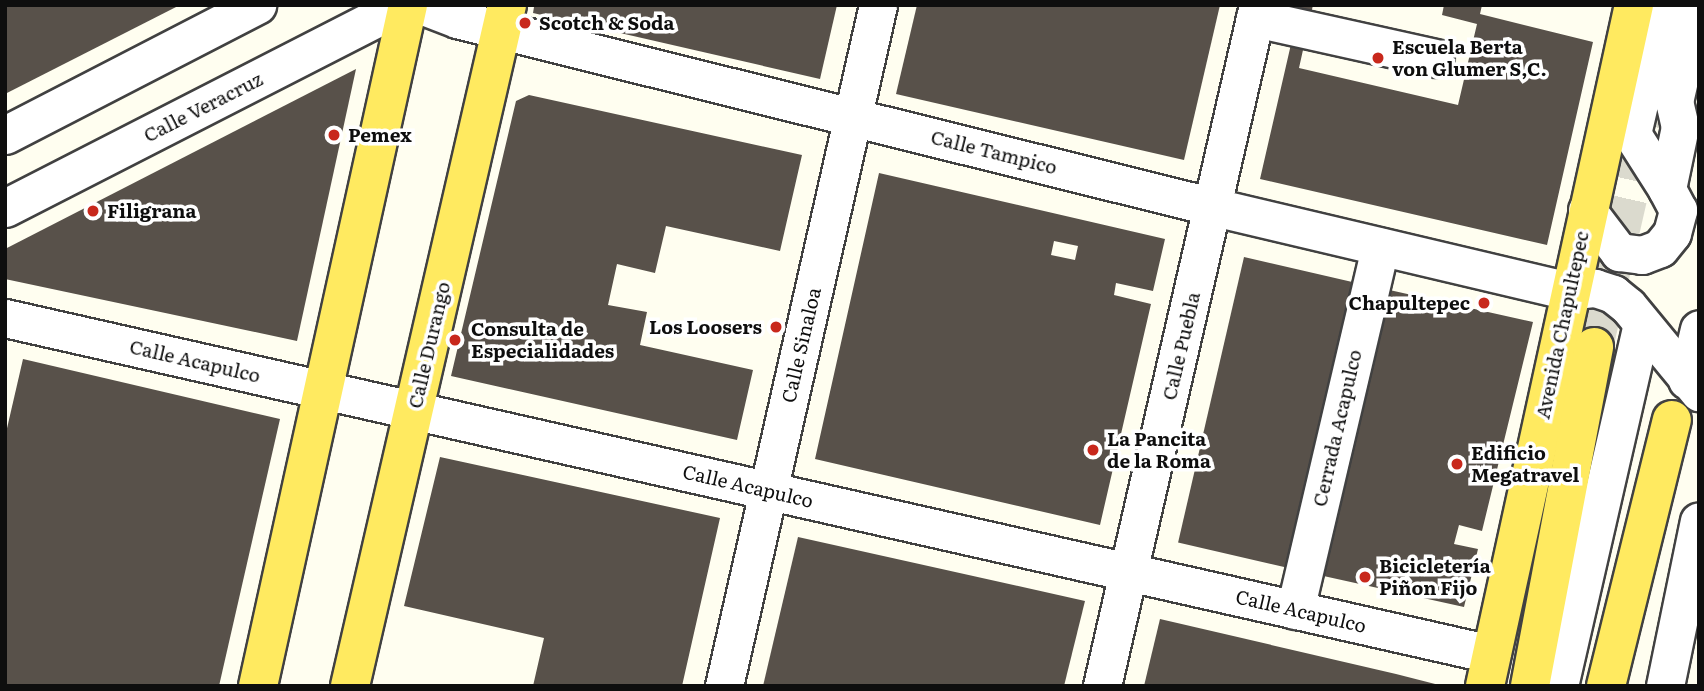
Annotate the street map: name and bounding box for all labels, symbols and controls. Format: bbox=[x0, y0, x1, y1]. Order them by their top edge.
place label: Scotch & Soda bbox=[539, 12, 675, 34]
marker: Scotch & Soda bbox=[517, 15, 533, 31]
place label: Escuela Berta von Glumer S,C. bbox=[1392, 36, 1547, 80]
marker: Escuela Berta von Glumer S,C. bbox=[1370, 50, 1386, 66]
street label: Calle Veracruz bbox=[140, 67, 266, 147]
place label: Pemex bbox=[348, 124, 412, 146]
street label: Calle Tampico bbox=[929, 125, 1059, 179]
marker: Pemex bbox=[326, 127, 342, 143]
place label: Filigrana bbox=[107, 200, 196, 222]
marker: Filigrana bbox=[85, 203, 101, 219]
street label: Avenida Chapultepec bbox=[1531, 229, 1593, 421]
street label: Calle Durango bbox=[403, 280, 455, 410]
street label: Calle Sinaloa bbox=[777, 285, 825, 405]
street label: Calle Puebla bbox=[1158, 290, 1204, 402]
place label: Chapultepec bbox=[1349, 292, 1470, 314]
marker: Chapultepec bbox=[1476, 295, 1492, 311]
place label: Los Loosers bbox=[649, 316, 762, 338]
place label: Consulta de Especialidades bbox=[471, 318, 614, 362]
marker: Los Loosers bbox=[768, 319, 784, 335]
marker: Consulta de Especialidades bbox=[445, 330, 465, 350]
street label: Calle Acapulco bbox=[127, 335, 263, 387]
street label: Cerrada Acapulco bbox=[1308, 347, 1366, 509]
place label: La Pancita de la Roma bbox=[1107, 428, 1211, 472]
marker: La Pancita de la Roma bbox=[1085, 442, 1101, 458]
place label: Edificio Megatravel bbox=[1471, 442, 1579, 486]
marker: Edificio Megatravel bbox=[1449, 456, 1465, 472]
street label: Calle Acapulco bbox=[680, 460, 816, 512]
place label: Bicicletería Piñon Fijo bbox=[1379, 555, 1491, 599]
marker: Bicicletería Piñon Fijo bbox=[1357, 569, 1373, 585]
street label: Calle Acapulco bbox=[1233, 585, 1369, 637]

